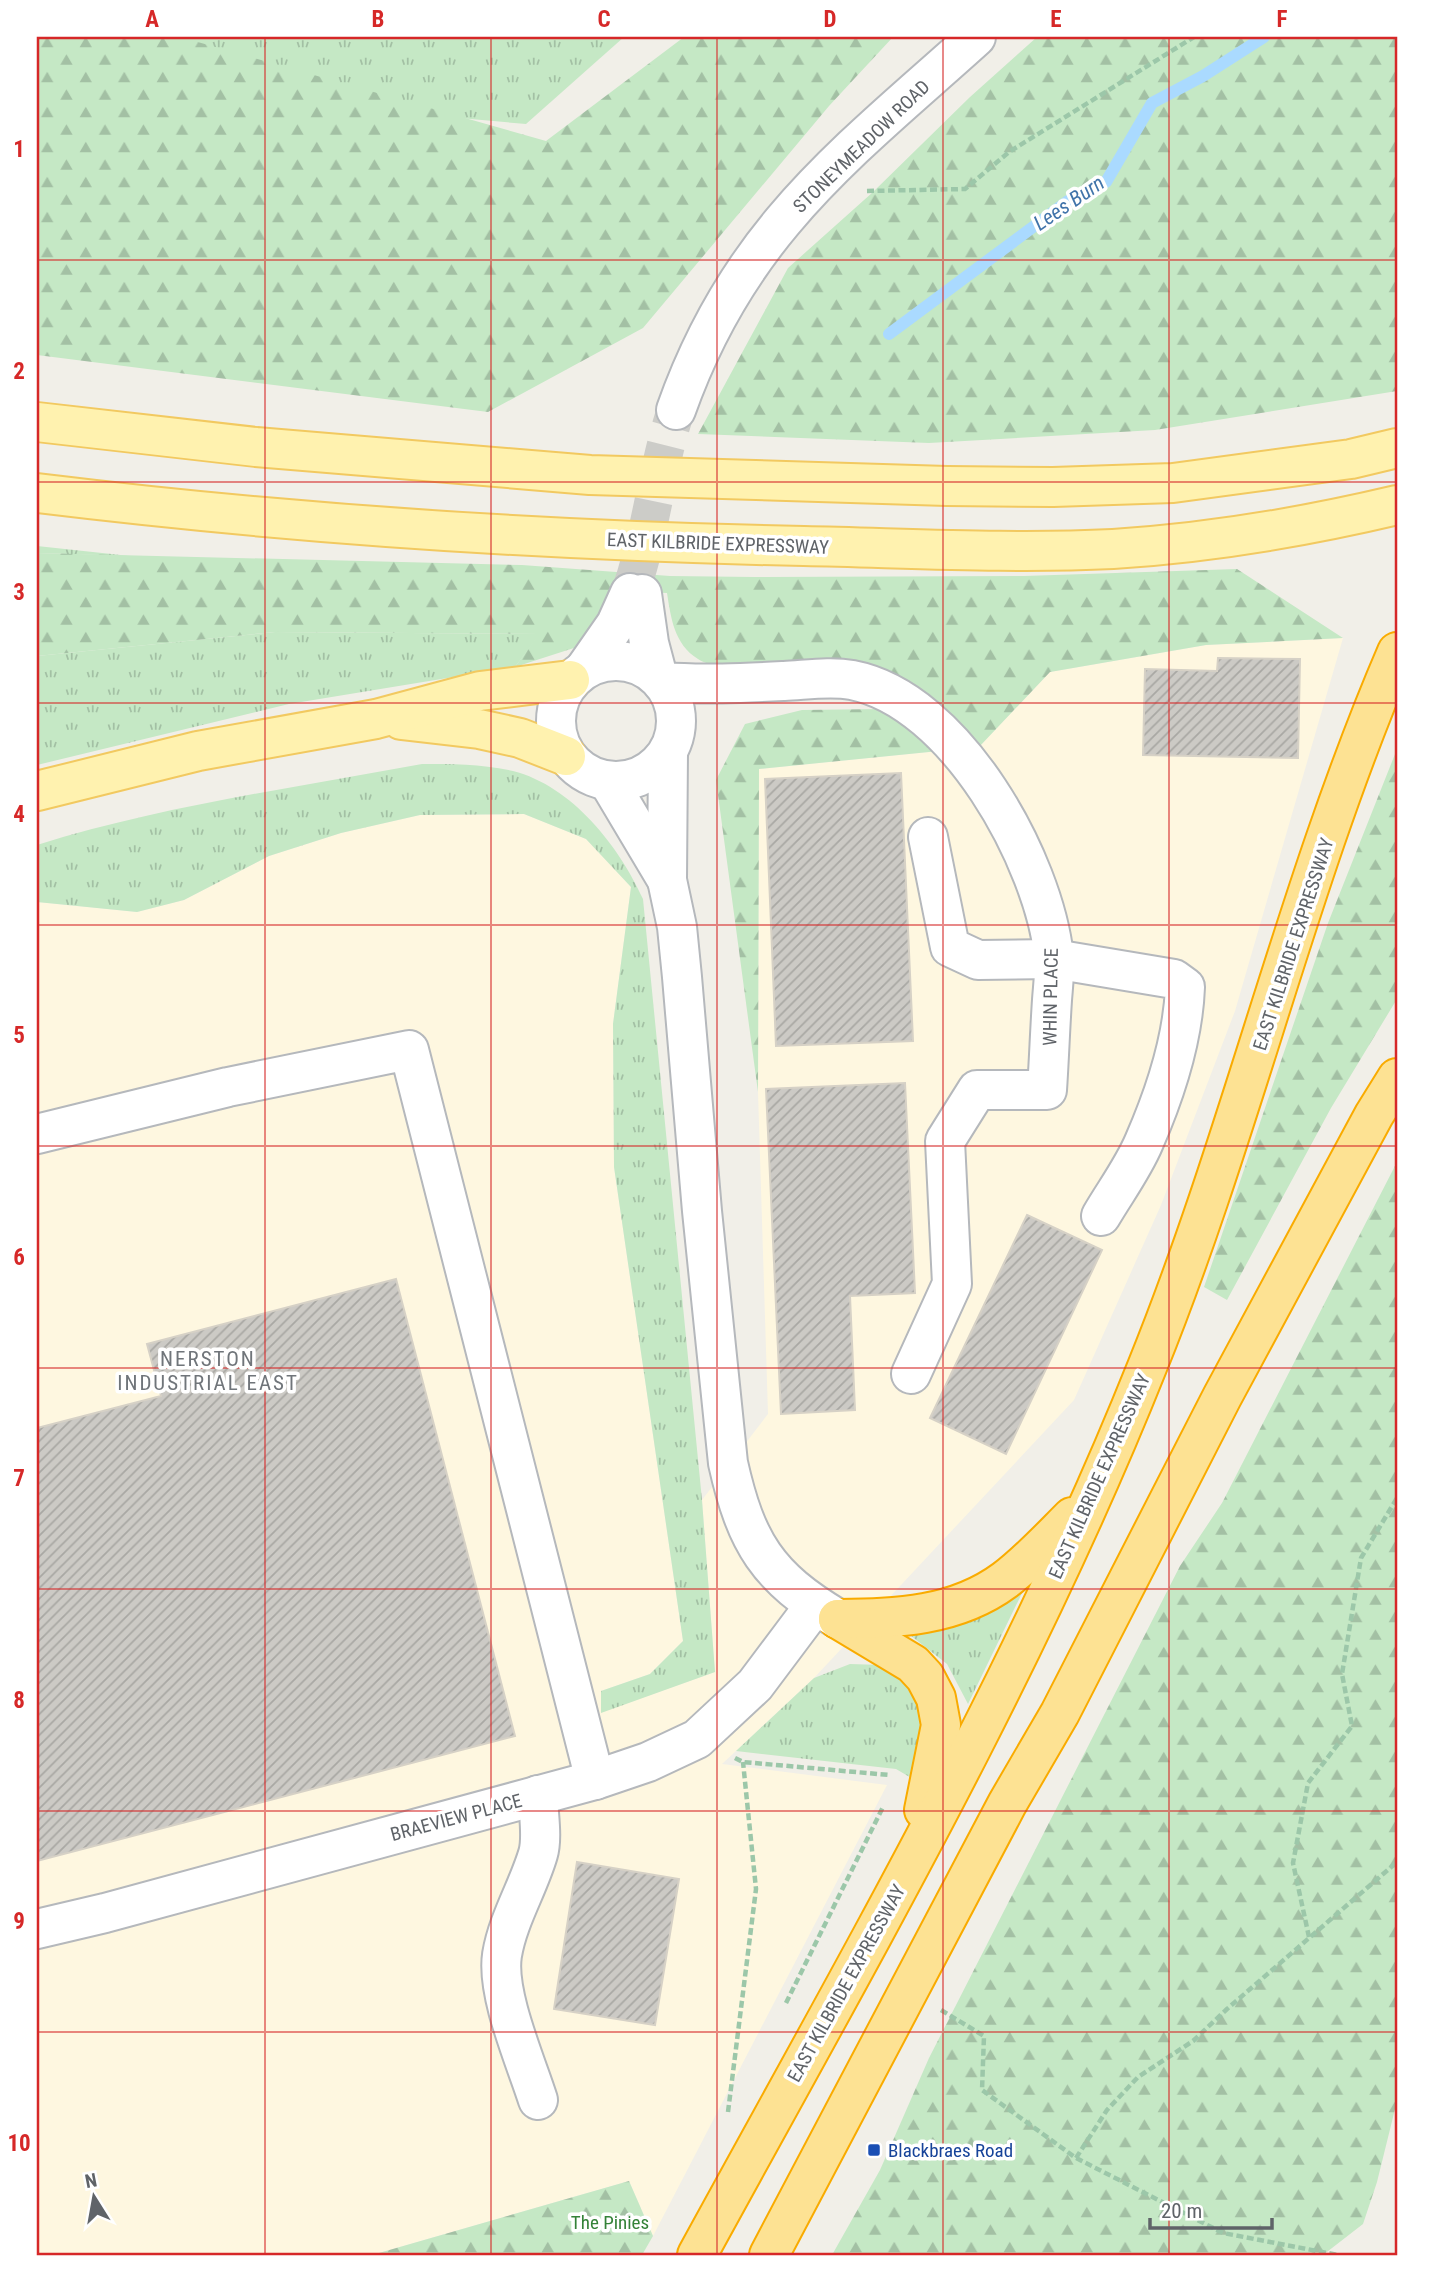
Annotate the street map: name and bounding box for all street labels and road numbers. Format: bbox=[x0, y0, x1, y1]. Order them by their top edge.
street label: STONEYMEADOW ROAD bbox=[788, 75, 934, 218]
street label: EAST KILBRIDE EXPRESSWAY bbox=[607, 528, 829, 559]
street label: EAST KILBRIDE EXPRESSWAY bbox=[1248, 835, 1339, 1053]
street label: WHIN PLACE bbox=[1038, 948, 1063, 1046]
street label: EAST KILBRIDE EXPRESSWAY bbox=[1044, 1370, 1155, 1582]
street label: BRAEVIEW PLACE bbox=[388, 1789, 524, 1846]
street label: EAST KILBRIDE EXPRESSWAY bbox=[783, 1881, 910, 2086]

